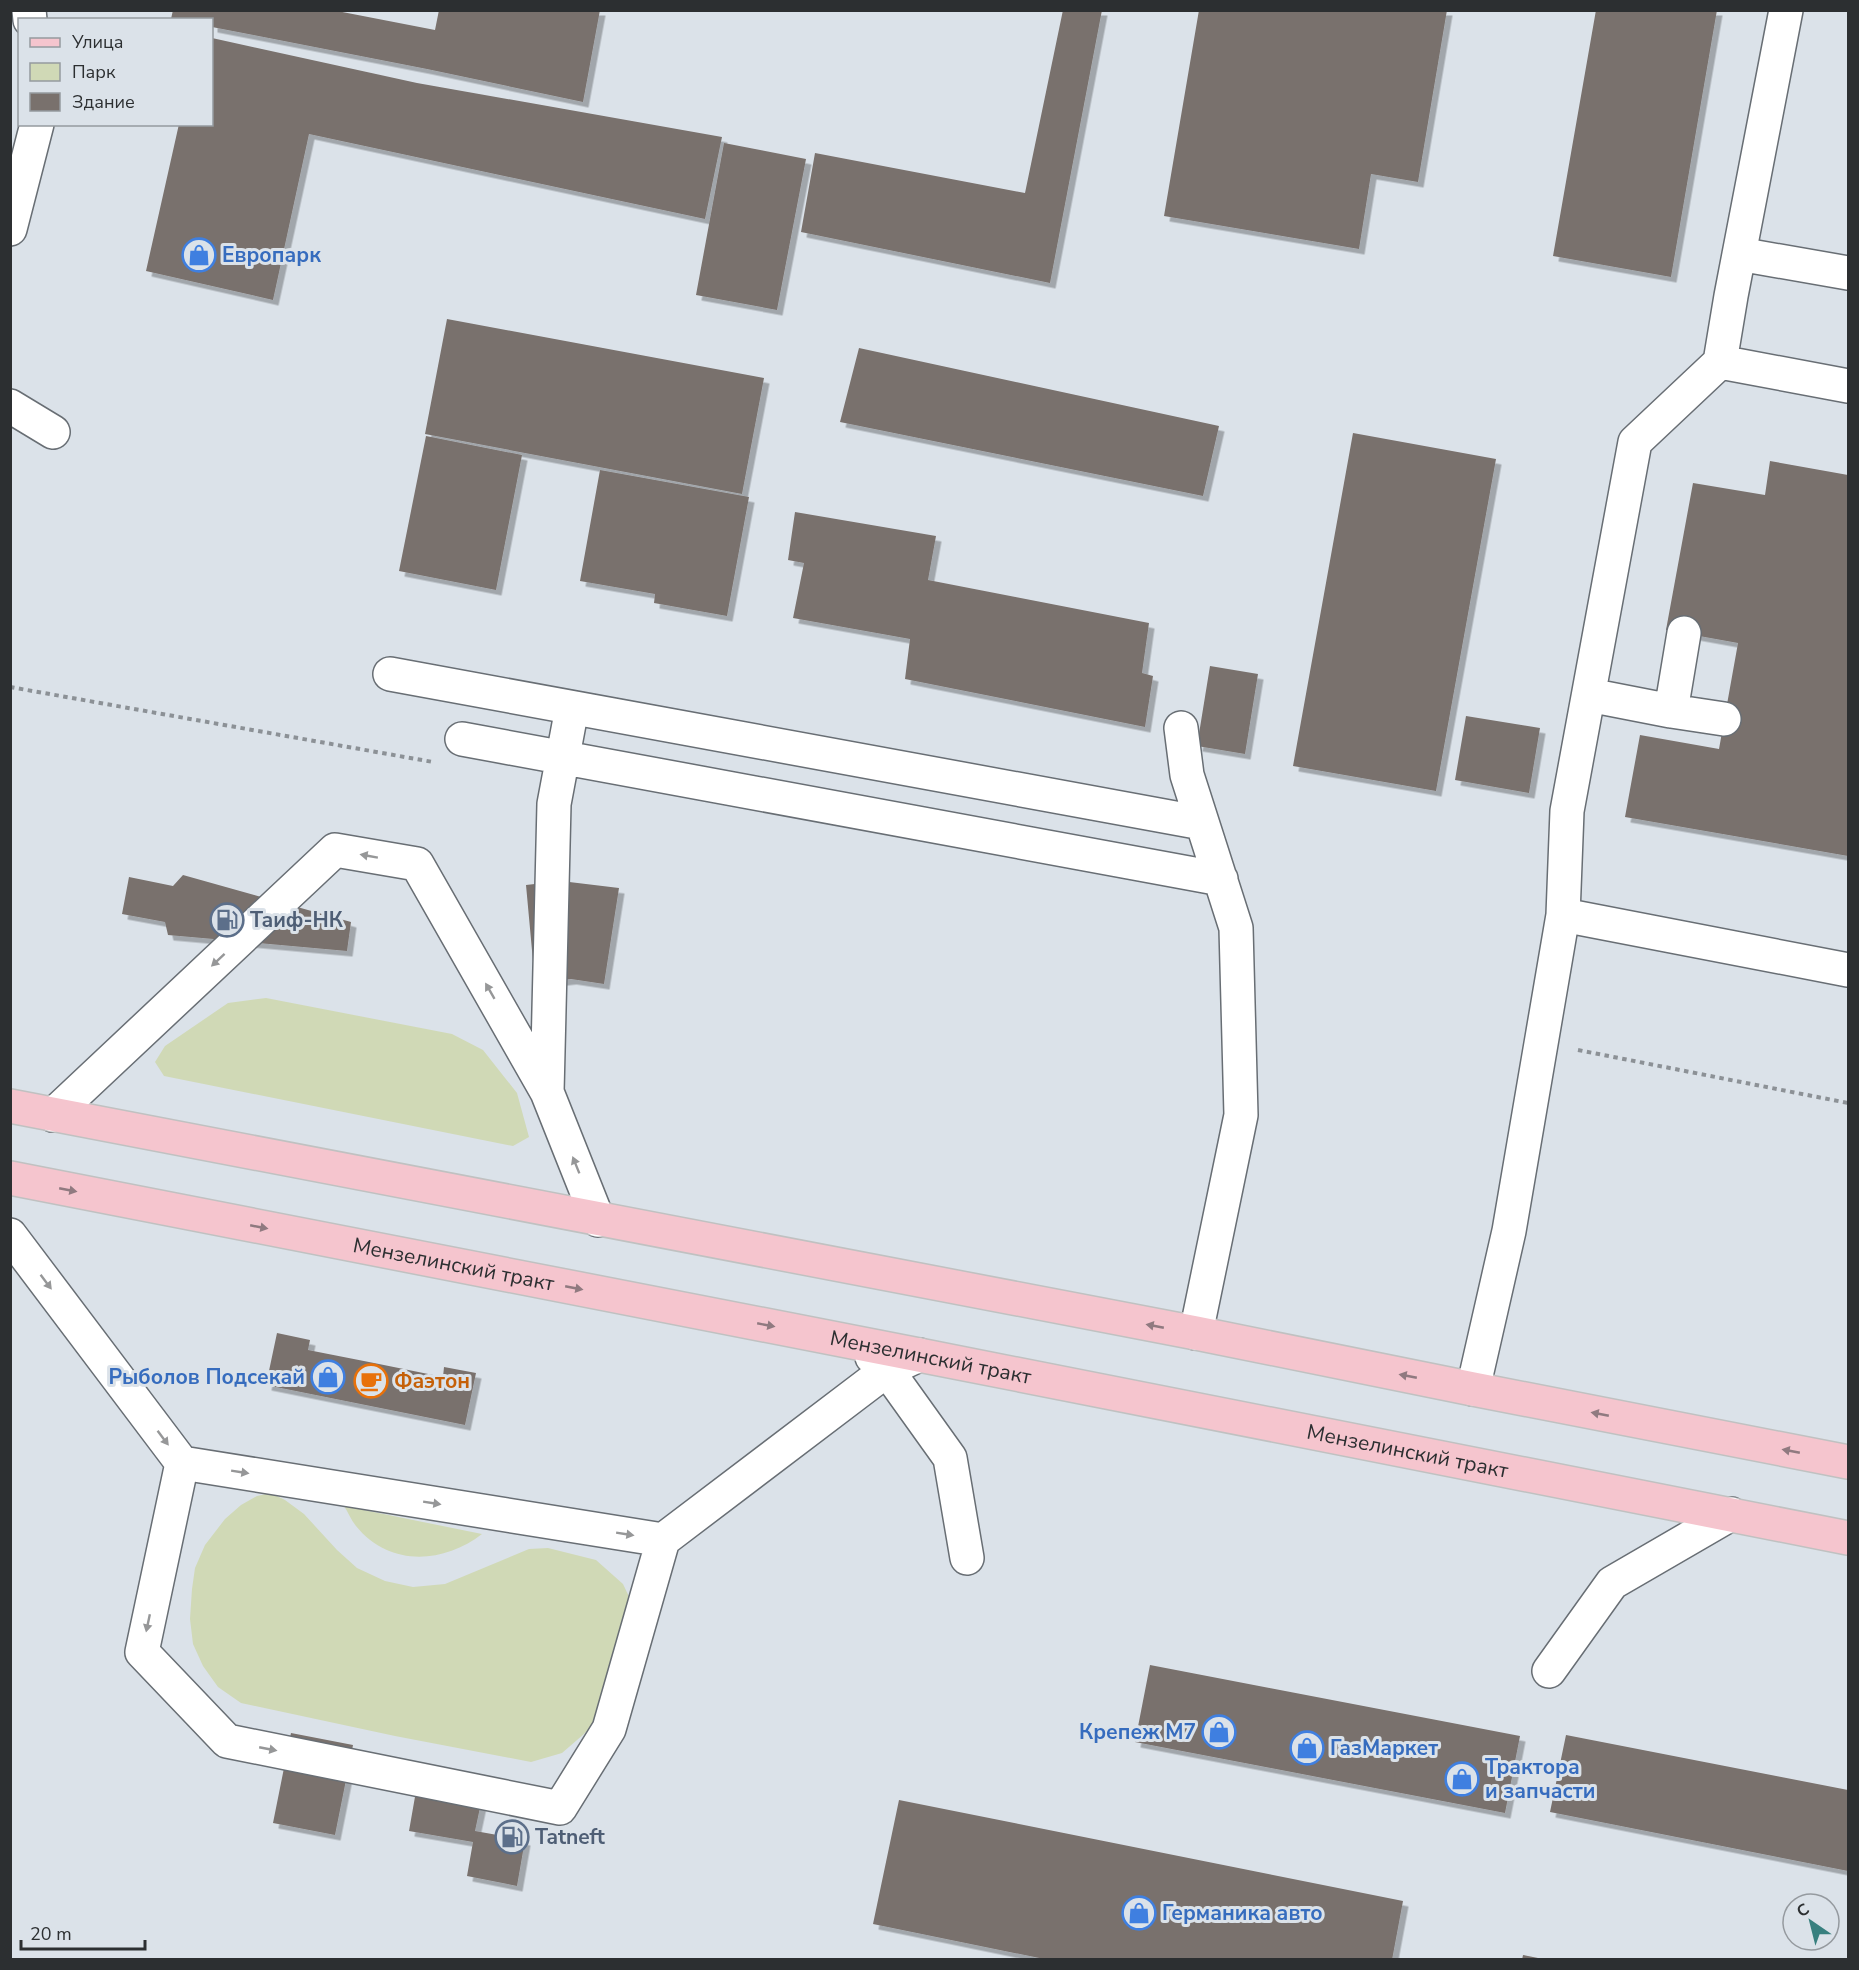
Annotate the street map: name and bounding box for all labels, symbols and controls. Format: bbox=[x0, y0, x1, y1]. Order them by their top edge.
legend bbox=[18, 18, 213, 126]
text: Улица bbox=[71, 30, 123, 54]
text: Парк bbox=[72, 60, 116, 84]
text: Здание bbox=[72, 90, 135, 114]
shop icon: Европарк bbox=[181, 237, 217, 273]
place label: Европарк bbox=[222, 241, 321, 269]
one-way arrow bbox=[360, 851, 379, 860]
fuel station icon: Таиф-НК bbox=[209, 902, 245, 938]
place label: Таиф-НК bbox=[250, 906, 344, 934]
one-way arrow bbox=[211, 953, 225, 967]
one-way arrow bbox=[485, 982, 495, 999]
one-way arrow bbox=[571, 1156, 581, 1174]
one-way arrow bbox=[59, 1186, 78, 1195]
one-way arrow bbox=[250, 1223, 269, 1232]
street label: Мензелинский тракт bbox=[351, 1231, 557, 1298]
one-way arrow bbox=[39, 1274, 51, 1289]
one-way arrow bbox=[565, 1284, 584, 1293]
one-way arrow bbox=[757, 1321, 776, 1330]
one-way arrow bbox=[1146, 1321, 1165, 1330]
street label: Мензелинский тракт bbox=[828, 1324, 1034, 1391]
shop icon: Рыболов Подсекай bbox=[310, 1359, 346, 1395]
place label: Рыболов Подсекай bbox=[109, 1363, 305, 1391]
cafe icon: Фаэтон bbox=[353, 1363, 389, 1399]
place label: Фаэтон bbox=[394, 1367, 470, 1395]
one-way arrow bbox=[1398, 1371, 1417, 1380]
one-way arrow bbox=[1590, 1409, 1609, 1418]
street label: Мензелинский тракт bbox=[1304, 1418, 1511, 1485]
one-way arrow bbox=[157, 1429, 169, 1445]
one-way arrow bbox=[1781, 1446, 1800, 1455]
one-way arrow bbox=[230, 1468, 249, 1477]
one-way arrow bbox=[423, 1499, 442, 1508]
one-way arrow bbox=[615, 1529, 634, 1538]
one-way arrow bbox=[143, 1613, 152, 1632]
shop icon: Крепеж М7 bbox=[1201, 1714, 1237, 1750]
place label: Крепеж М7 bbox=[1079, 1718, 1196, 1746]
shop icon: ГазМаркет bbox=[1289, 1730, 1325, 1766]
place label: ГазМаркет bbox=[1330, 1734, 1438, 1762]
one-way arrow bbox=[259, 1745, 278, 1754]
place label: Трактора и запчасти bbox=[1485, 1753, 1595, 1805]
shop icon: Трактора и запчасти bbox=[1444, 1761, 1480, 1797]
fuel station icon: Tatneft bbox=[494, 1819, 530, 1855]
place label: Tatneft bbox=[535, 1823, 606, 1851]
north arrow bbox=[1781, 1892, 1841, 1952]
shop icon: Германика авто bbox=[1121, 1895, 1157, 1931]
text: С bbox=[1792, 1898, 1814, 1923]
place label: Германика авто bbox=[1162, 1899, 1323, 1927]
scale bar bbox=[21, 1913, 146, 1951]
text: 20 m bbox=[30, 1922, 72, 1946]

